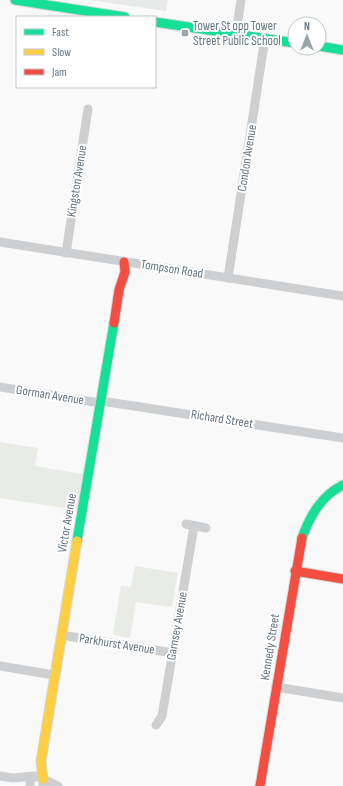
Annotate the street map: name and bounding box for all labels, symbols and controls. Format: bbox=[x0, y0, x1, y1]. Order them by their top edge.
legend bbox=[16, 16, 156, 88]
north arrow bbox=[287, 16, 327, 56]
place label: Tower St opp Tower Street Public School bbox=[193, 18, 281, 49]
text: N bbox=[304, 20, 310, 33]
text: Fast bbox=[52, 25, 69, 40]
marker: Tower St opp Tower Street Public School bbox=[180, 28, 190, 38]
text: Slow bbox=[52, 45, 71, 60]
text: Jam bbox=[51, 65, 67, 80]
street label: Condon Avenue bbox=[234, 123, 260, 193]
street label: Kingston Avenue bbox=[63, 144, 91, 218]
street label: Tompson Road bbox=[140, 256, 204, 282]
street label: Gorman Avenue bbox=[15, 382, 85, 408]
street label: Richard Street bbox=[190, 406, 254, 432]
street label: Victor Avenue bbox=[54, 492, 80, 554]
street label: Garnsey Avenue bbox=[163, 590, 191, 662]
street label: Kennedy Street bbox=[257, 613, 283, 681]
street label: Parkhurst Avenue bbox=[78, 630, 156, 658]

